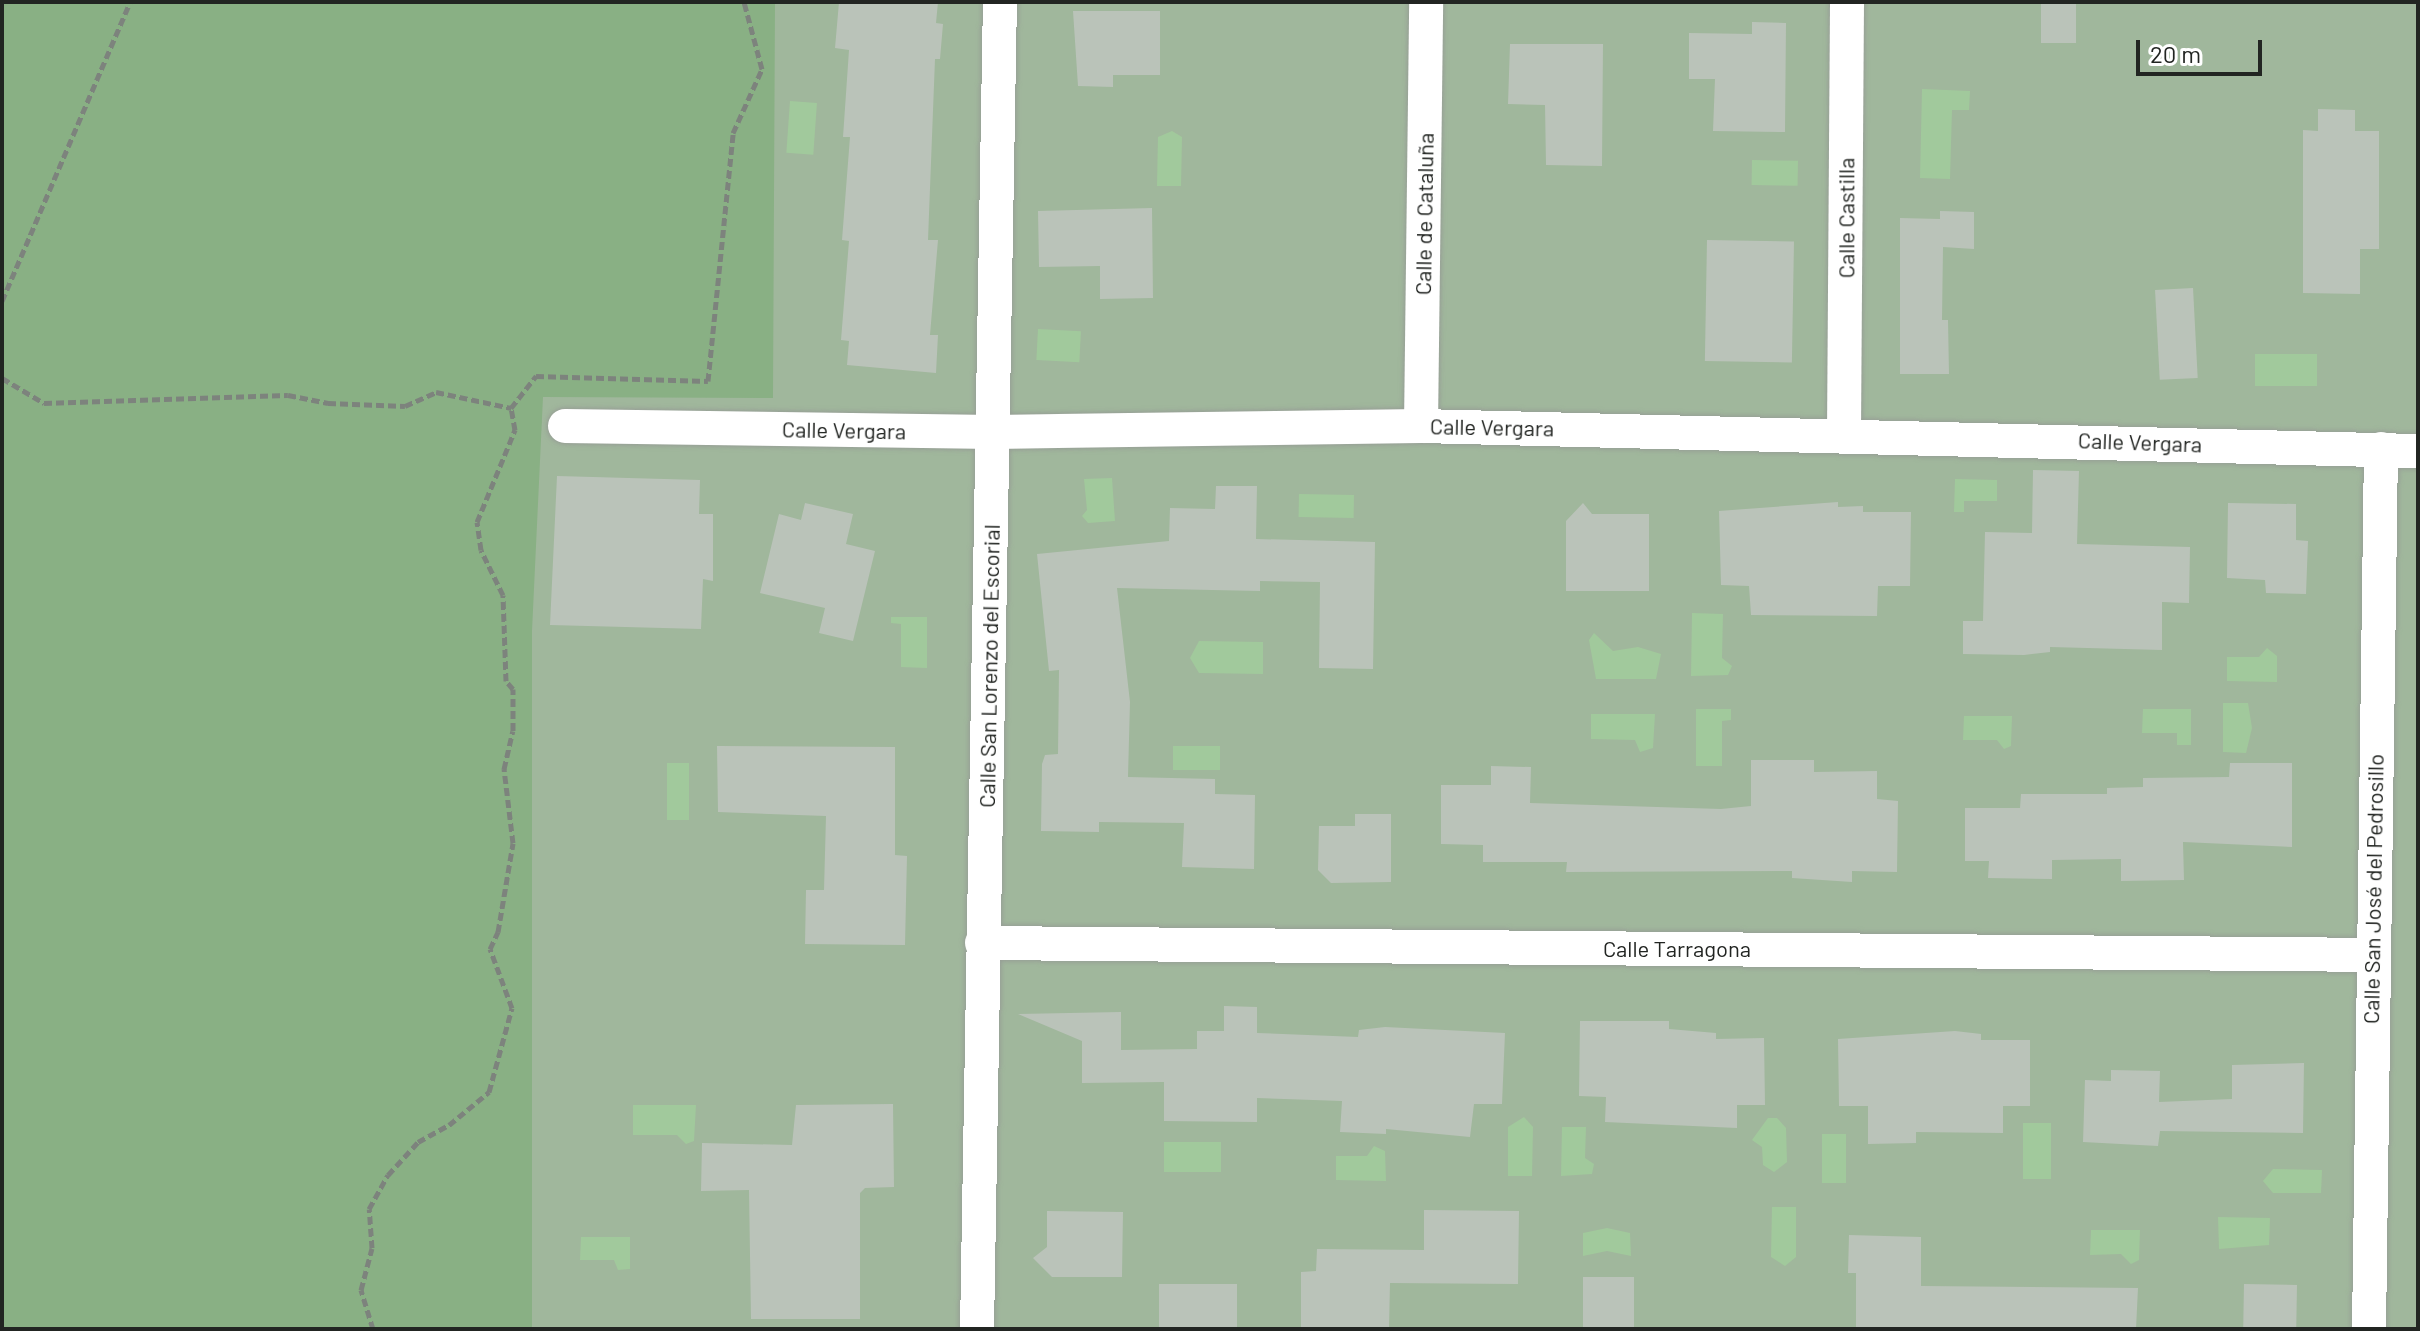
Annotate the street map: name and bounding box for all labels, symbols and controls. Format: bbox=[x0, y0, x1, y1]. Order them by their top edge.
scale bar bbox=[2140, 24, 2266, 74]
text: 20 m bbox=[2150, 39, 2201, 68]
street label: Calle de Cataluña bbox=[1409, 133, 1439, 295]
street label: Calle Castilla bbox=[1833, 158, 1859, 278]
street label: Calle Vergara bbox=[1430, 413, 1554, 441]
street label: Calle Vergara bbox=[782, 416, 906, 444]
street label: Calle Vergara bbox=[2077, 427, 2203, 457]
street label: Calle San Lorenzo del Escorial bbox=[973, 524, 1005, 808]
street label: Calle San José del Pedrosillo bbox=[2357, 754, 2389, 1024]
street label: Calle Tarragona bbox=[1603, 936, 1751, 962]

